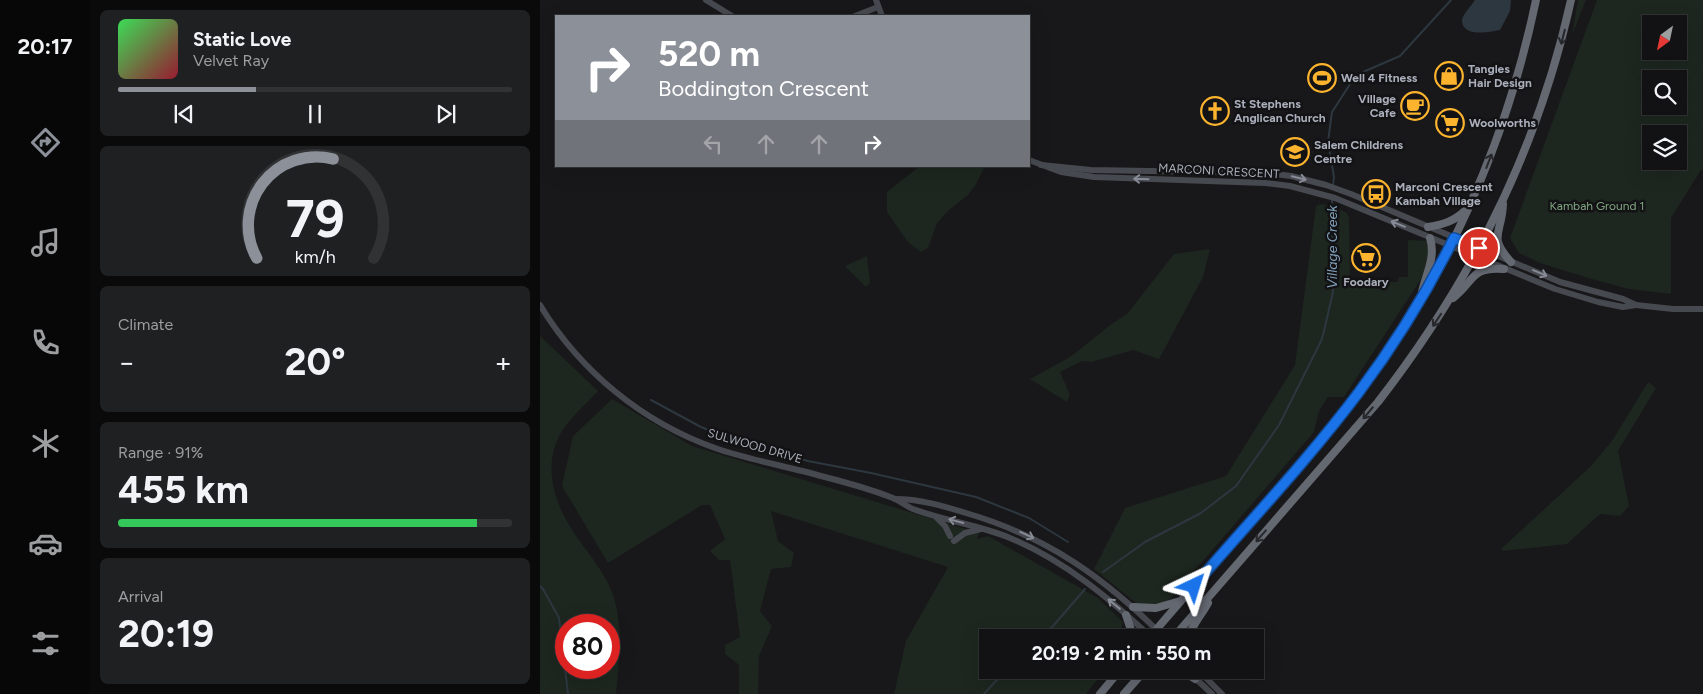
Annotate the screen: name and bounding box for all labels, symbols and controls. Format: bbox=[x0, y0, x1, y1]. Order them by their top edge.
north arrow bbox=[1642, 15, 1688, 60]
map controls bbox=[1642, 15, 1687, 170]
text: Static Love bbox=[193, 28, 291, 51]
one-way arrow bbox=[1558, 28, 1567, 44]
text: 20:17 bbox=[17, 33, 73, 60]
text: 520 m bbox=[658, 33, 760, 75]
icon: right bbox=[575, 35, 640, 100]
text: Velvet Ray bbox=[193, 51, 269, 70]
shop icon: Tangles Hair Design bbox=[1434, 61, 1464, 91]
place label: Tangles Hair Design bbox=[1468, 62, 1532, 90]
sports icon: Well 4 Fitness bbox=[1307, 63, 1337, 93]
button: search bbox=[1642, 70, 1687, 115]
place label: Well 4 Fitness bbox=[1341, 71, 1418, 85]
text: Boddington Crescent bbox=[658, 75, 869, 102]
cafe icon: Village Cafe bbox=[1400, 91, 1430, 121]
place label: Village Cafe bbox=[1358, 92, 1396, 120]
church icon: St Stephens Anglican Church bbox=[1200, 96, 1230, 126]
place label: St Stephens Anglican Church bbox=[1234, 97, 1326, 125]
icon: previous bbox=[170, 100, 198, 128]
icon: pause bbox=[301, 100, 329, 128]
icon: next bbox=[432, 100, 460, 128]
supermarket icon: Woolworths bbox=[1435, 108, 1465, 138]
place label: Woolworths bbox=[1469, 116, 1536, 130]
icon: directions bbox=[28, 125, 63, 160]
button: layers bbox=[1642, 125, 1687, 170]
icon: left bbox=[699, 130, 727, 158]
icon: ahead bbox=[752, 130, 780, 158]
icon: ahead bbox=[805, 130, 833, 158]
icon: right bbox=[858, 130, 886, 158]
school or university icon: Salem Childrens Centre bbox=[1280, 137, 1310, 167]
place label: Salem Childrens Centre bbox=[1314, 138, 1403, 166]
one-way arrow bbox=[1485, 154, 1494, 170]
street label: MARCONI CRESCENT bbox=[1158, 161, 1280, 181]
one-way arrow bbox=[1133, 174, 1149, 183]
one-way arrow bbox=[1291, 174, 1307, 183]
bus stop icon: Marconi Crescent Kambah Village bbox=[1361, 179, 1391, 209]
place label: Marconi Crescent Kambah Village bbox=[1395, 180, 1493, 208]
text: 79 bbox=[285, 188, 345, 250]
park label: Kambah Ground 1 bbox=[1550, 199, 1644, 213]
water label: Village Creek bbox=[1324, 204, 1341, 289]
one-way arrow bbox=[1391, 219, 1406, 229]
icon: music bbox=[28, 225, 63, 260]
pin bbox=[1458, 227, 1500, 269]
icon: arrive bbox=[1465, 234, 1493, 262]
supermarket icon: Foodary bbox=[1351, 243, 1381, 273]
text: km/h bbox=[295, 246, 335, 267]
one-way arrow bbox=[1532, 269, 1547, 279]
place label: Foodary bbox=[1343, 275, 1389, 289]
one-way arrow bbox=[1432, 313, 1442, 327]
text: Climate bbox=[118, 315, 173, 334]
icon: phone bbox=[28, 325, 63, 360]
text: 20° bbox=[285, 339, 346, 385]
text: − bbox=[118, 345, 135, 379]
text: + bbox=[495, 345, 512, 379]
one-way arrow bbox=[1362, 407, 1374, 420]
icon: climate bbox=[28, 426, 63, 461]
street label: SULWOOD DRIVE bbox=[706, 426, 804, 466]
text: Range · 91% bbox=[118, 443, 203, 462]
text: 455 km bbox=[118, 467, 249, 513]
one-way arrow bbox=[949, 515, 965, 525]
icon: car bbox=[28, 526, 63, 561]
one-way arrow bbox=[1256, 529, 1267, 542]
one-way arrow bbox=[1019, 531, 1034, 540]
position arrow bbox=[1167, 559, 1219, 611]
text: Arrival bbox=[118, 587, 163, 606]
one-way arrow bbox=[1107, 598, 1120, 610]
text: 20:19 bbox=[118, 611, 214, 657]
speed limit sign: 80 bbox=[555, 614, 620, 679]
icon: filters bbox=[28, 626, 63, 661]
text: 20:19 · 2 min · 550 m bbox=[1032, 642, 1211, 665]

